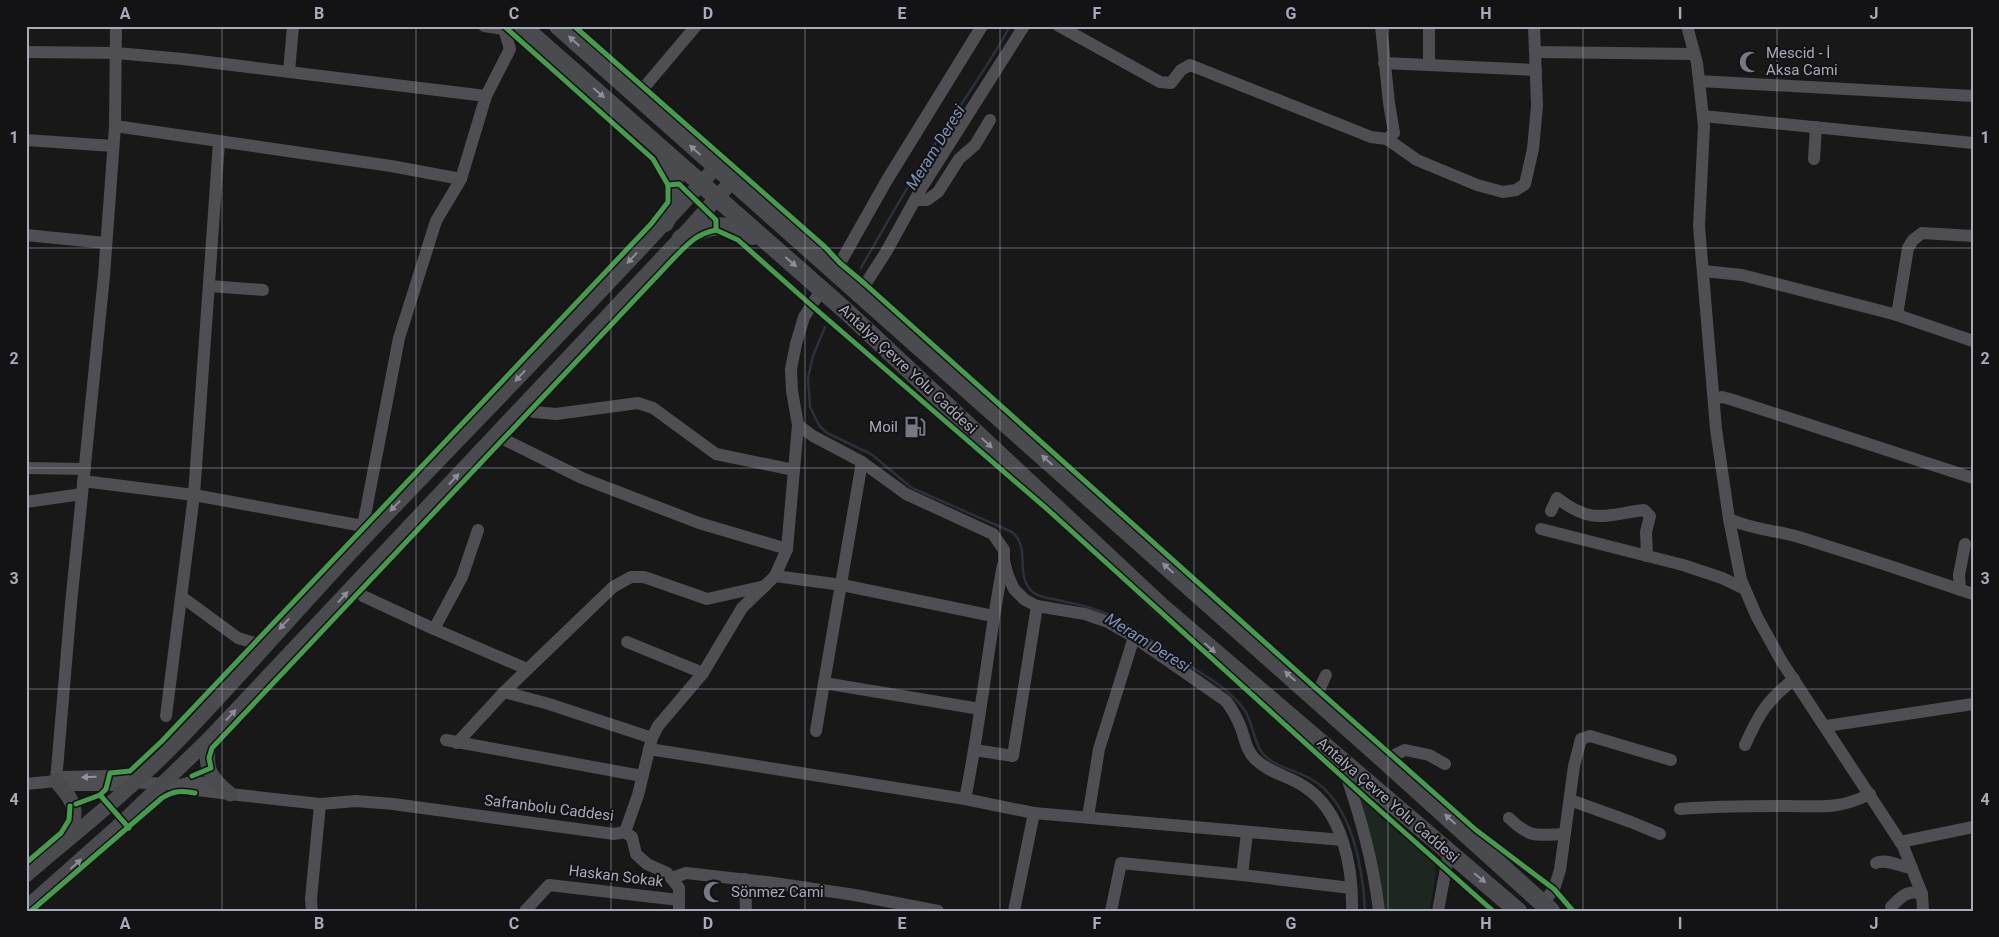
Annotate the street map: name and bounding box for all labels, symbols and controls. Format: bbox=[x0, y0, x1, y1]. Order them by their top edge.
text: A bbox=[120, 4, 131, 23]
text: B bbox=[314, 4, 324, 23]
text: C bbox=[509, 4, 519, 23]
text: D bbox=[703, 4, 713, 23]
text: E bbox=[898, 4, 907, 23]
text: F bbox=[1093, 4, 1102, 23]
text: G bbox=[1286, 4, 1297, 23]
text: H bbox=[1480, 4, 1492, 23]
text: I bbox=[1678, 4, 1682, 23]
text: J bbox=[1870, 4, 1878, 23]
one-way arrow bbox=[568, 35, 580, 47]
place label: Mescid - İ Aksa Cami bbox=[1766, 44, 1838, 79]
mosque icon: Mescid - İ Aksa Cami bbox=[1737, 49, 1763, 75]
one-way arrow bbox=[592, 87, 604, 99]
water label: Meram Deresi bbox=[902, 101, 969, 193]
text: 1 bbox=[9, 128, 19, 147]
text: 1 bbox=[1980, 128, 1990, 147]
one-way arrow bbox=[688, 144, 701, 155]
one-way arrow bbox=[626, 252, 638, 264]
one-way arrow bbox=[784, 256, 796, 268]
street label: Antalya Çevre Yolu Caddesi bbox=[835, 300, 981, 438]
text: 2 bbox=[9, 349, 19, 368]
text: 2 bbox=[1980, 349, 1990, 368]
one-way arrow bbox=[514, 370, 526, 382]
fuel station icon: Moil bbox=[902, 414, 928, 440]
place label: Moil bbox=[869, 418, 898, 436]
one-way arrow bbox=[981, 437, 993, 449]
one-way arrow bbox=[1041, 454, 1053, 466]
one-way arrow bbox=[448, 473, 460, 485]
one-way arrow bbox=[389, 500, 401, 512]
one-way arrow bbox=[1163, 562, 1175, 574]
text: 3 bbox=[9, 569, 19, 588]
text: 3 bbox=[1980, 569, 1990, 588]
one-way arrow bbox=[337, 592, 349, 604]
water label: Meram Deresi bbox=[1102, 609, 1194, 676]
one-way arrow bbox=[278, 618, 290, 630]
one-way arrow bbox=[1203, 642, 1216, 653]
one-way arrow bbox=[1284, 670, 1296, 682]
one-way arrow bbox=[225, 710, 237, 722]
street label: Antalya Çevre Yolu Caddesi bbox=[1313, 733, 1463, 867]
one-way arrow bbox=[80, 773, 96, 781]
text: 4 bbox=[9, 790, 19, 809]
text: 4 bbox=[1980, 790, 1990, 809]
street label: Safranbolu Caddesi bbox=[483, 791, 615, 825]
one-way arrow bbox=[1445, 813, 1457, 825]
one-way arrow bbox=[69, 858, 81, 870]
street label: Haskan Sokak bbox=[568, 861, 665, 891]
one-way arrow bbox=[1473, 873, 1486, 884]
mosque icon: Sönmez Cami bbox=[701, 879, 727, 905]
place label: Sönmez Cami bbox=[731, 883, 824, 901]
text: A bbox=[120, 914, 131, 933]
text: B bbox=[314, 914, 324, 933]
text: C bbox=[509, 914, 519, 933]
text: D bbox=[703, 914, 713, 933]
text: E bbox=[898, 914, 907, 933]
text: F bbox=[1093, 914, 1102, 933]
text: G bbox=[1286, 914, 1297, 933]
text: H bbox=[1480, 914, 1492, 933]
text: I bbox=[1678, 914, 1682, 933]
text: J bbox=[1870, 914, 1878, 933]

